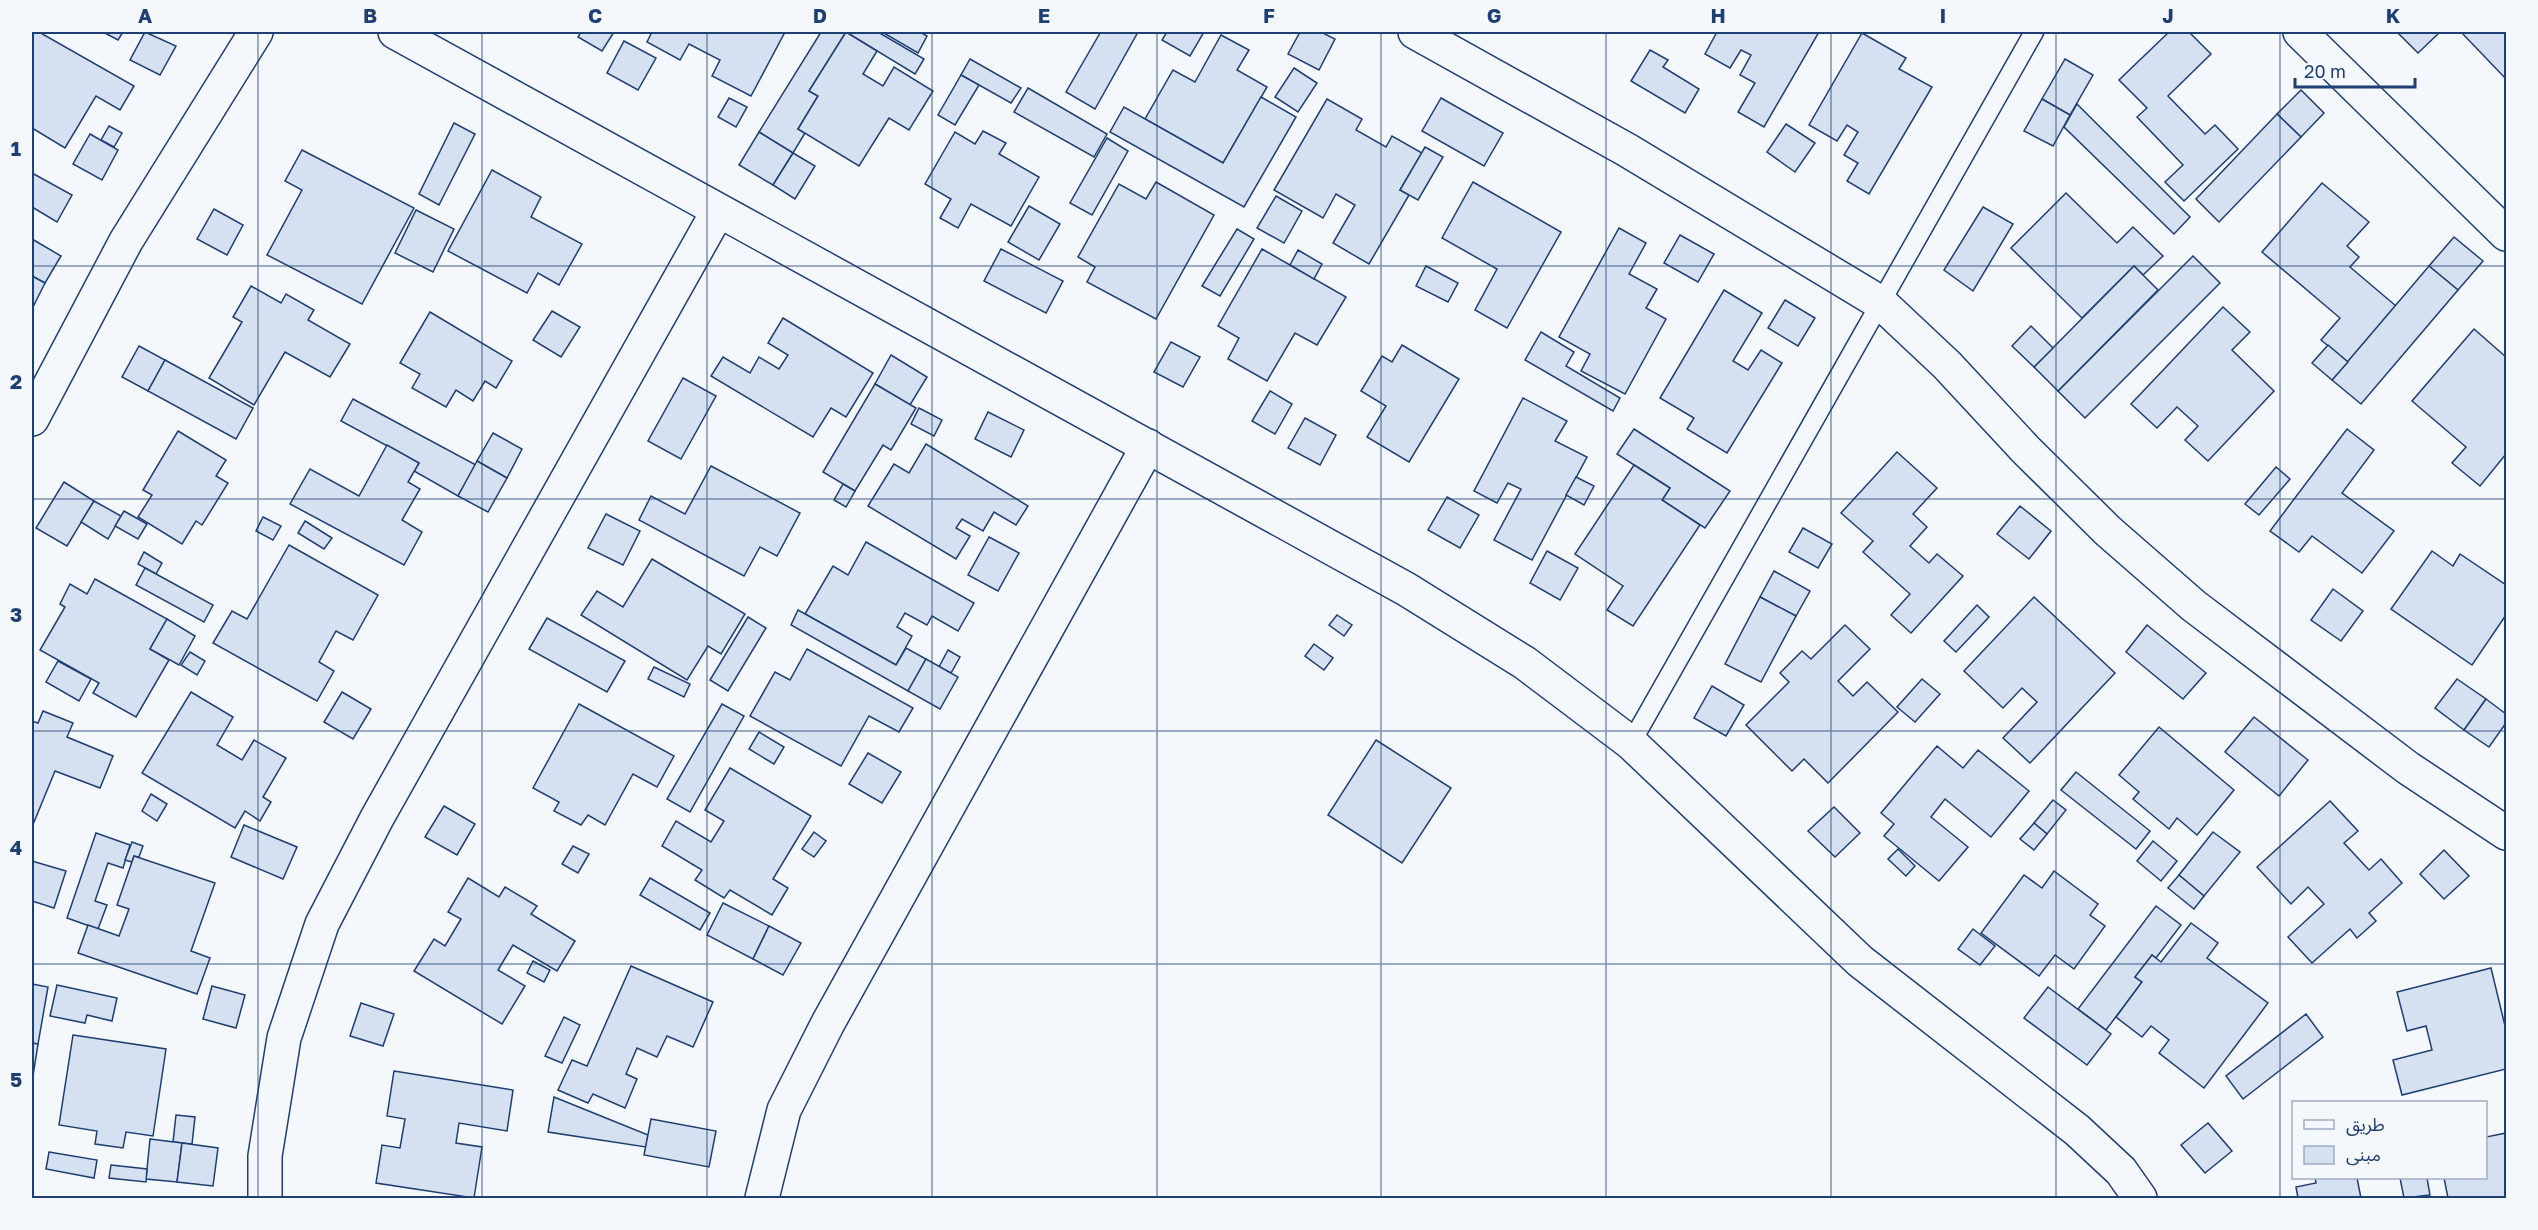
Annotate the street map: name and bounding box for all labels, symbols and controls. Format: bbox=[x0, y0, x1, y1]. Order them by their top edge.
text: A bbox=[138, 3, 152, 27]
text: B bbox=[363, 3, 377, 27]
text: C bbox=[588, 3, 602, 27]
text: D bbox=[813, 3, 827, 27]
text: E bbox=[1038, 3, 1050, 27]
text: F bbox=[1263, 3, 1275, 27]
text: G bbox=[1487, 3, 1501, 27]
text: H bbox=[1710, 3, 1726, 27]
text: I bbox=[1940, 3, 1946, 27]
text: J bbox=[2162, 3, 2174, 27]
text: K bbox=[2386, 3, 2401, 27]
scale bar bbox=[2295, 51, 2415, 89]
text: 20 m bbox=[2304, 60, 2346, 82]
text: 1 bbox=[11, 136, 21, 160]
text: 2 bbox=[10, 369, 22, 393]
text: 3 bbox=[10, 602, 22, 626]
text: 4 bbox=[10, 835, 22, 859]
text: 5 bbox=[10, 1067, 22, 1091]
legend bbox=[2292, 1101, 2487, 1179]
text: طريق bbox=[2346, 1113, 2385, 1136]
text: مبنى bbox=[2346, 1143, 2381, 1166]

